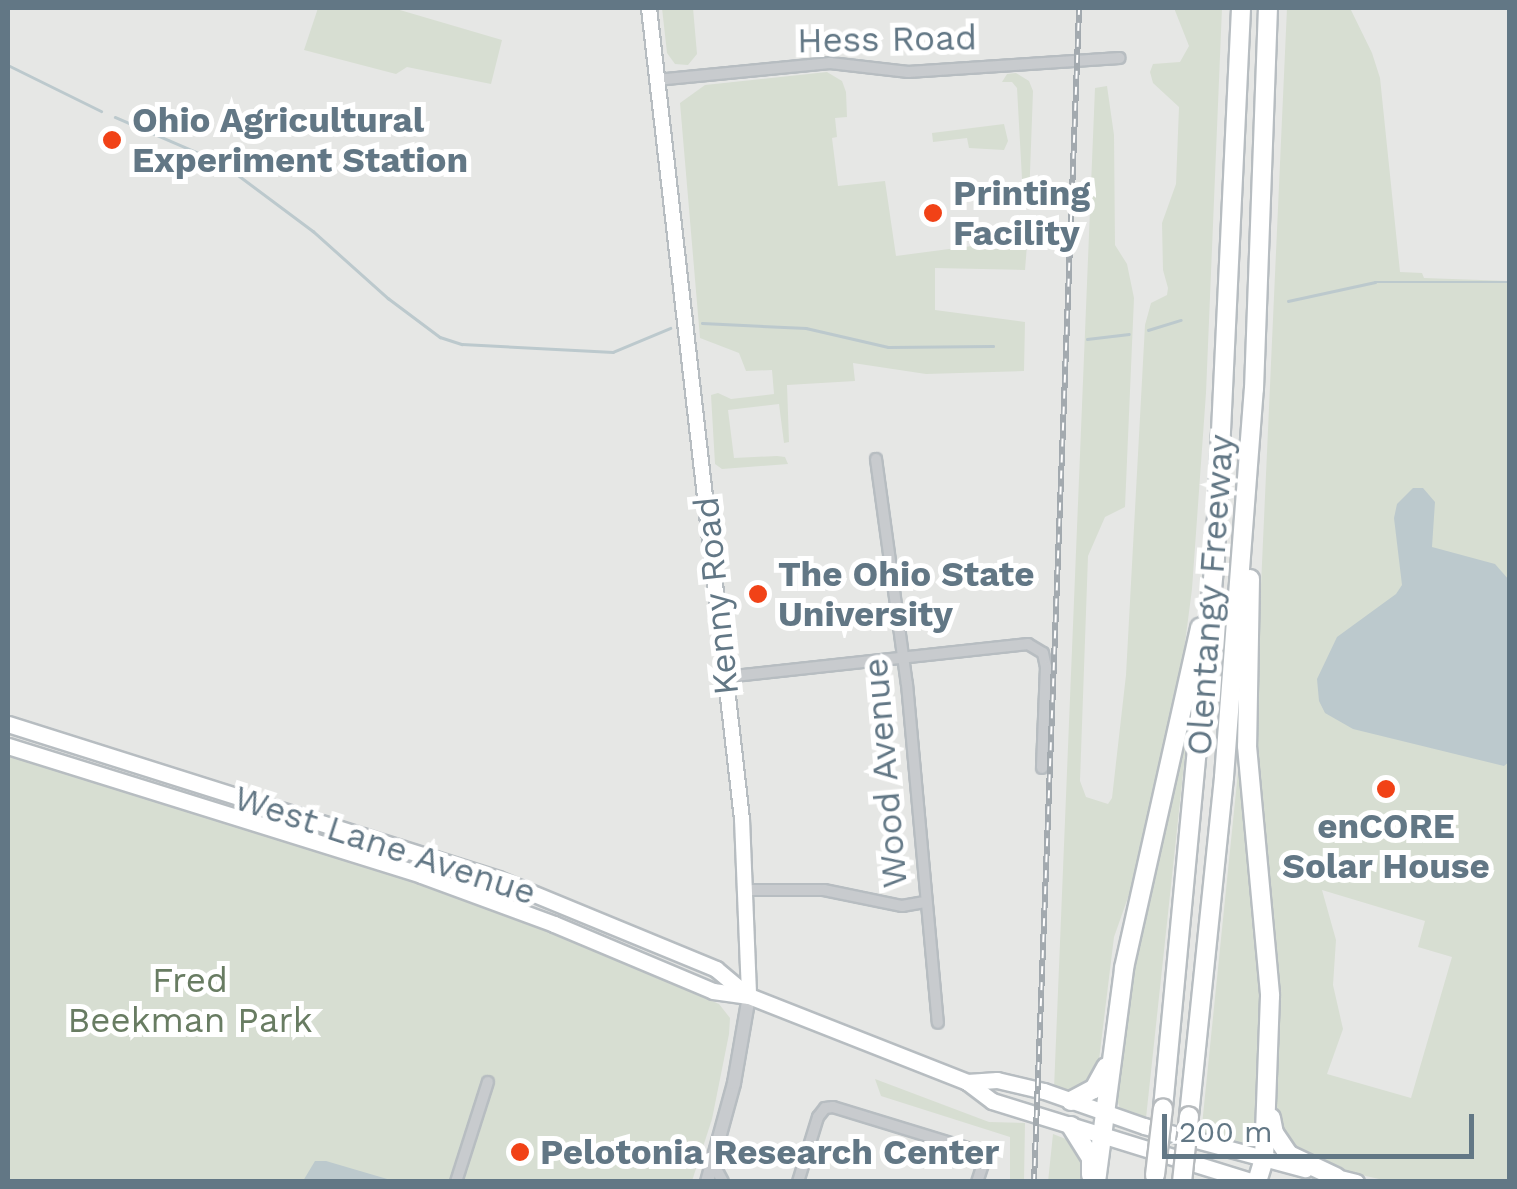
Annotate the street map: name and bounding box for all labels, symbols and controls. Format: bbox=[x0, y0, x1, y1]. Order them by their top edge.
street label: Hess Road bbox=[797, 16, 977, 62]
place label: Ohio Agricultural Experiment Station bbox=[132, 99, 468, 181]
marker: Ohio Agricultural Experiment Station bbox=[101, 129, 123, 151]
place label: Printing Facility bbox=[953, 172, 1090, 254]
marker: Printing Facility bbox=[922, 202, 944, 224]
street label: Olentangy Freeway bbox=[1178, 433, 1242, 757]
street label: Kenny Road bbox=[685, 494, 747, 698]
place label: The Ohio State University bbox=[778, 553, 1034, 635]
marker: The Ohio State University bbox=[747, 583, 769, 605]
street label: Wood Avenue bbox=[854, 656, 916, 890]
street label: West Lane Avenue bbox=[228, 776, 542, 914]
marker: enCORE Solar House bbox=[1375, 778, 1397, 800]
place label: enCORE Solar House bbox=[1282, 805, 1490, 887]
park label: Fred Beekman Park bbox=[67, 959, 313, 1041]
scale bar bbox=[1167, 1094, 1480, 1156]
text: 200 m bbox=[1179, 1114, 1273, 1149]
place label: Pelotonia Research Center bbox=[540, 1131, 1000, 1173]
marker: Pelotonia Research Center bbox=[509, 1141, 531, 1163]

